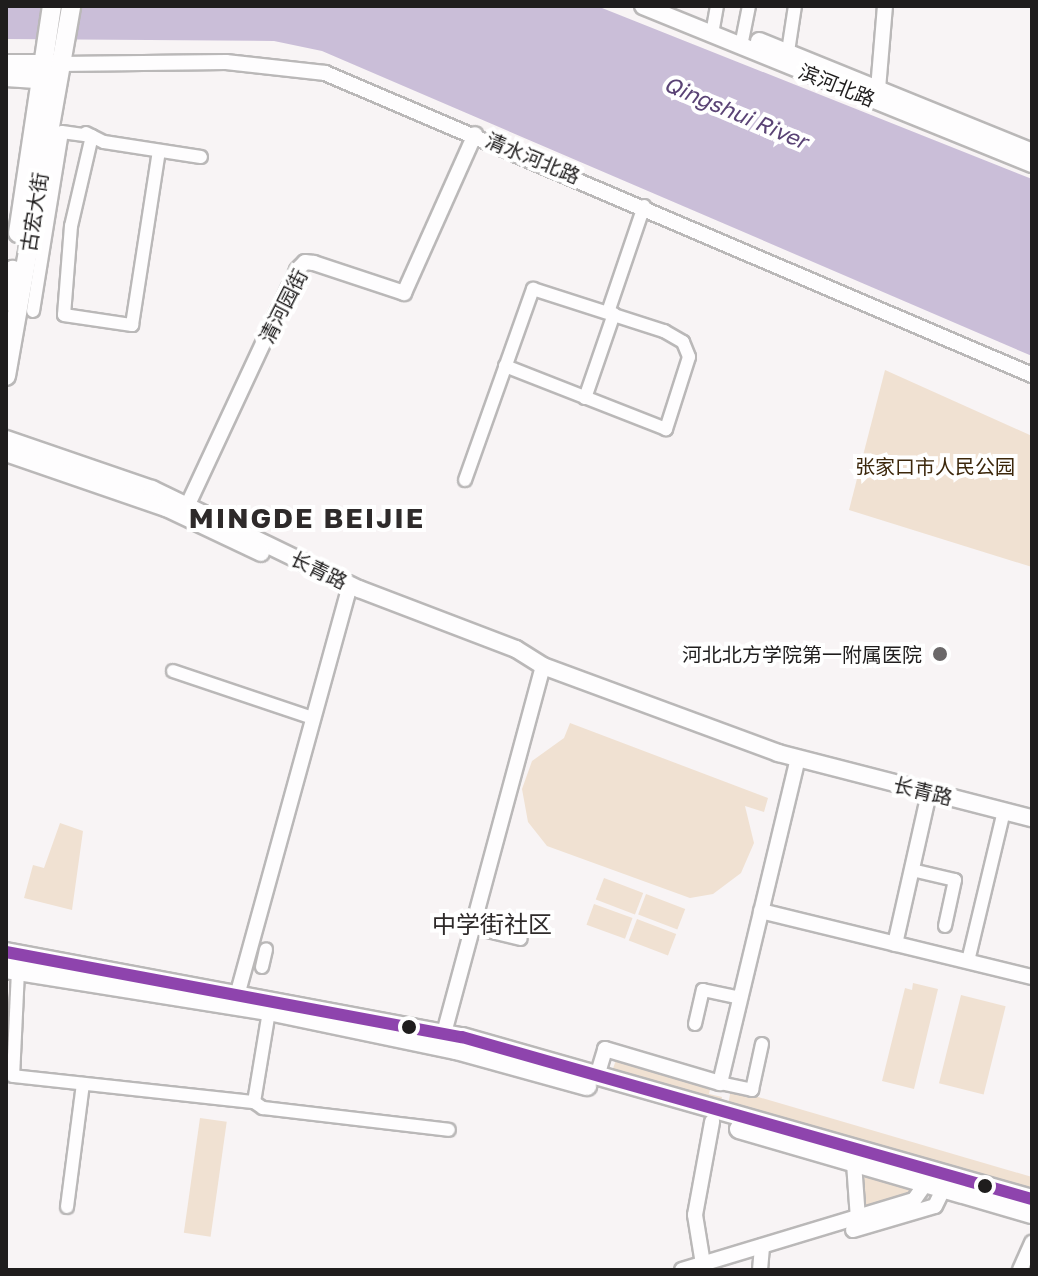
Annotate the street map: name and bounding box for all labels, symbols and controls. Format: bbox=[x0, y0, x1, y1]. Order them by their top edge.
street label: 滨河北路 bbox=[795, 59, 879, 111]
water label: Qingshui River bbox=[660, 70, 812, 154]
street label: 清水河北路 bbox=[482, 127, 584, 189]
street label: 古宏大街 bbox=[16, 171, 52, 253]
street label: 清河园街 bbox=[254, 265, 312, 347]
park label: 张家口市人民公园 bbox=[855, 454, 1015, 478]
district label: MINGDE BEIJIE bbox=[189, 501, 425, 535]
street label: 长青路 bbox=[287, 546, 351, 594]
place label: 河北北方学院第一附属医院 bbox=[682, 642, 922, 666]
marker: 河北北方学院第一附属医院 bbox=[929, 643, 951, 665]
street label: 长青路 bbox=[891, 772, 955, 810]
district label: 中学街社区 bbox=[432, 910, 552, 938]
unlabelled marker bbox=[401, 1019, 417, 1035]
unlabelled marker bbox=[977, 1178, 993, 1194]

